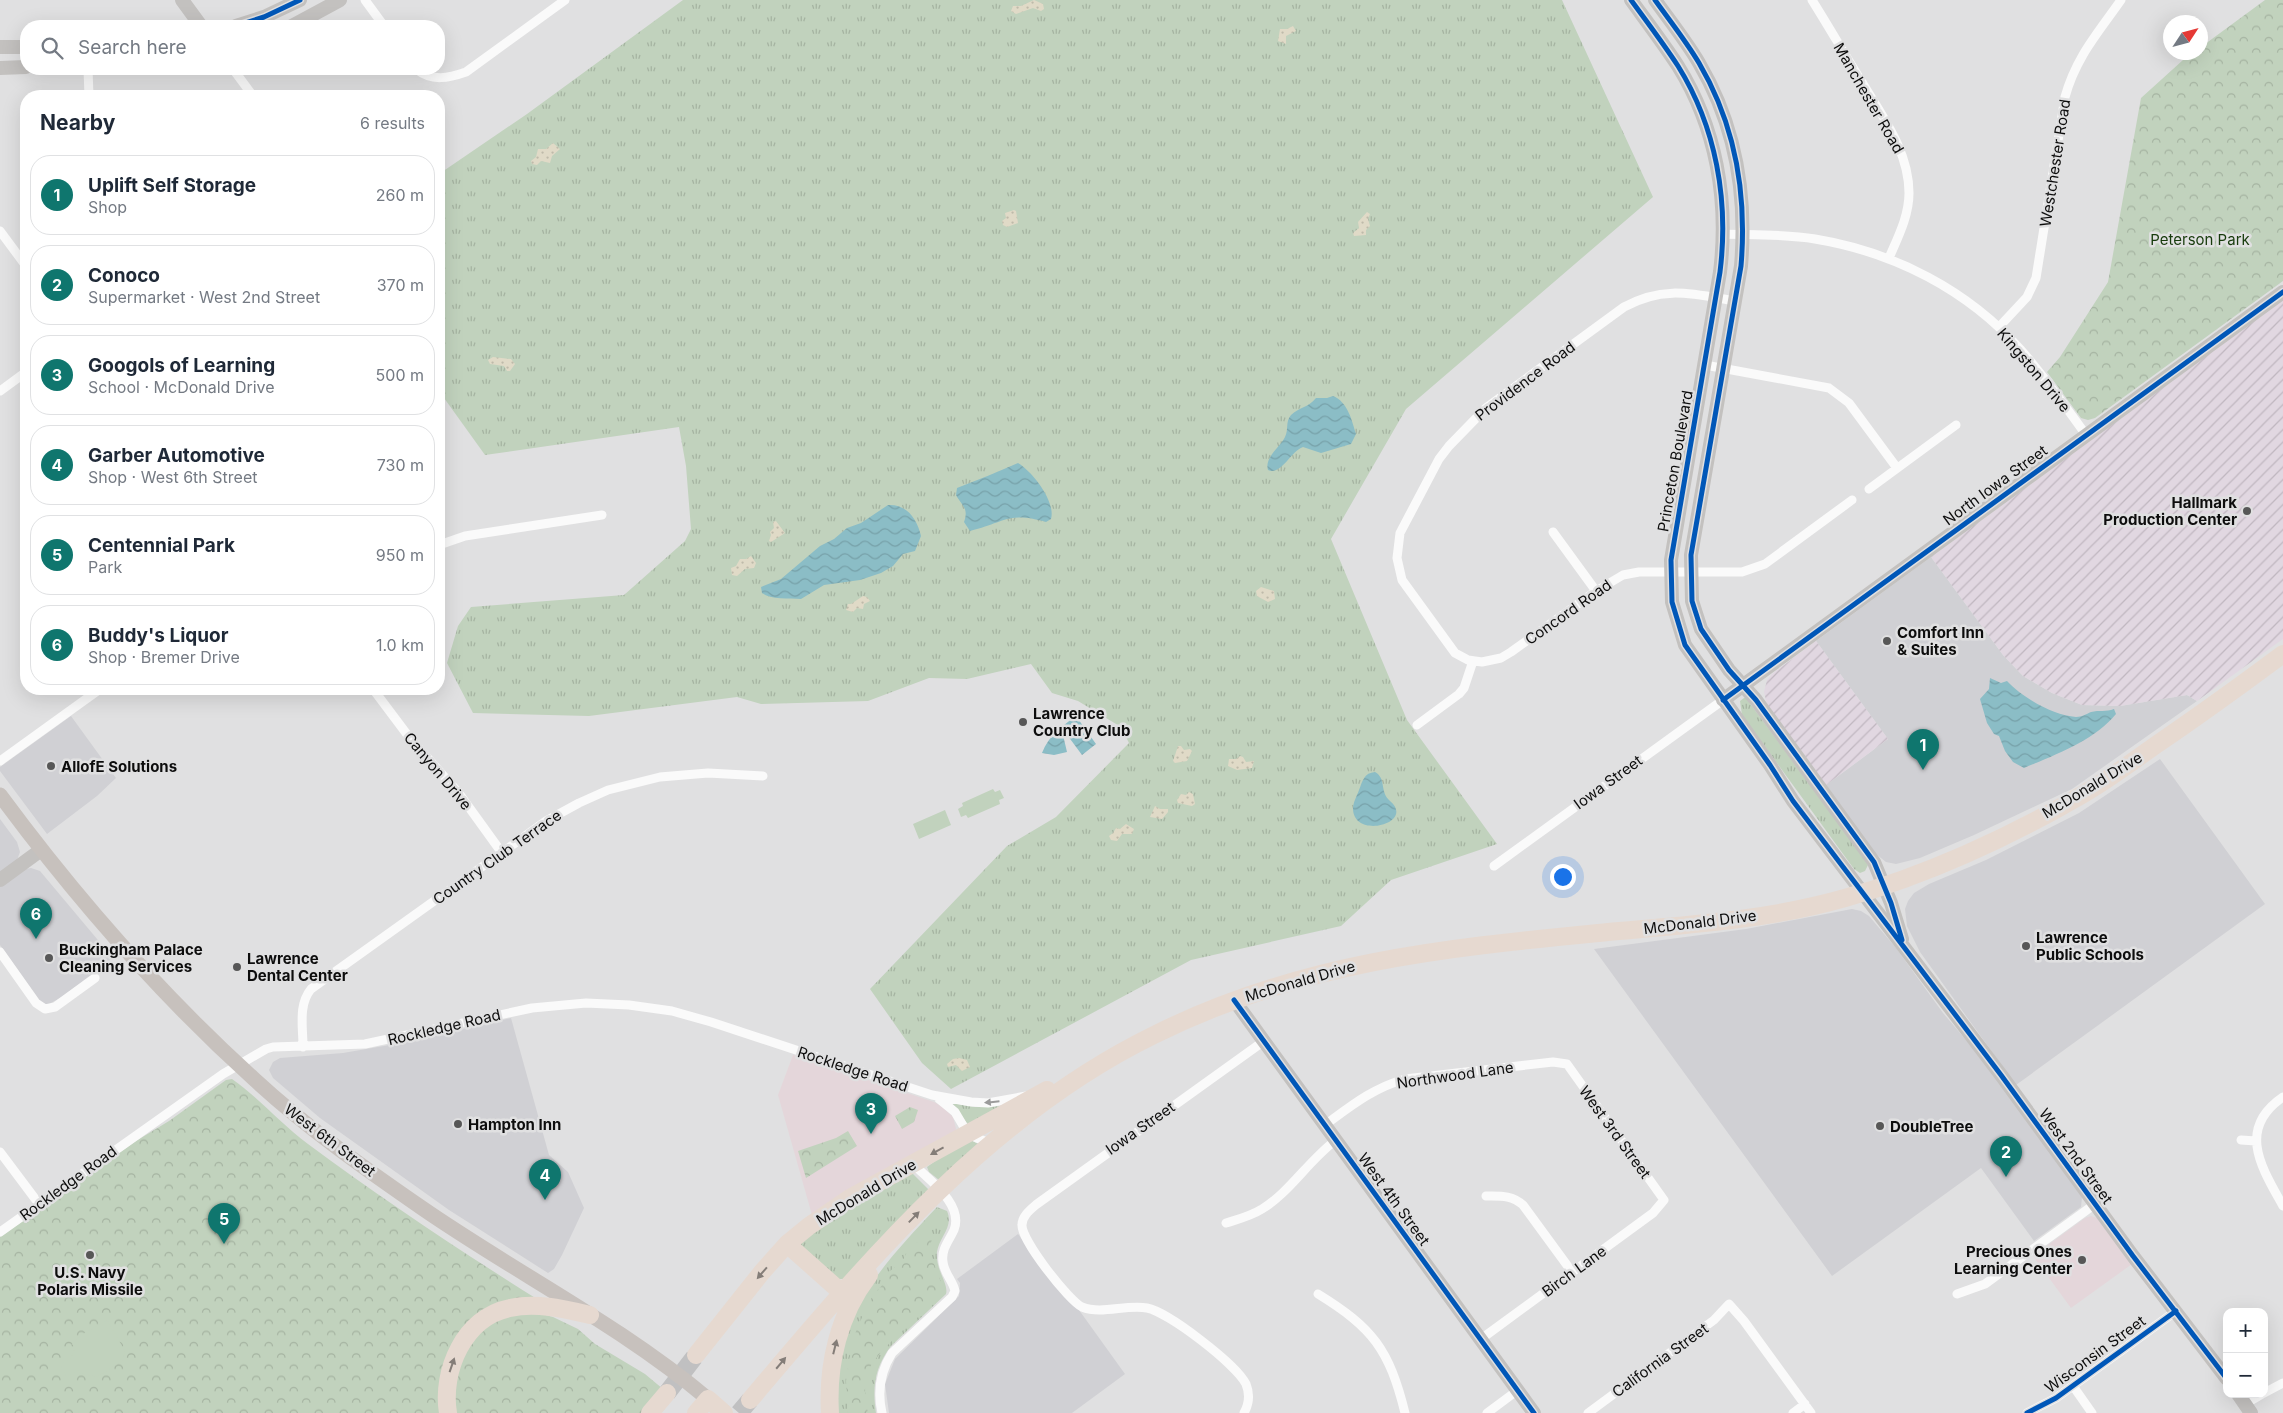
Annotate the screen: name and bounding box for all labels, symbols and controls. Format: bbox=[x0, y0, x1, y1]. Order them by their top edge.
north arrow bbox=[2163, 15, 2208, 60]
search box bbox=[20, 20, 445, 75]
icon: search bbox=[38, 34, 66, 62]
text: Search here bbox=[78, 36, 187, 59]
street label: Manchester Road bbox=[1830, 39, 1908, 157]
street label: Westchester Road bbox=[2036, 98, 2074, 228]
text: Nearby bbox=[40, 110, 115, 135]
text: 6 results bbox=[360, 113, 425, 133]
text: Uplift Self Storage bbox=[88, 174, 256, 197]
text: 1 bbox=[54, 185, 60, 205]
text: 260 m bbox=[376, 185, 424, 205]
text: Shop bbox=[88, 197, 127, 217]
park label: Peterson Park bbox=[2150, 230, 2251, 249]
text: Conoco bbox=[88, 264, 160, 287]
text: 2 bbox=[52, 275, 62, 295]
text: 370 m bbox=[377, 275, 424, 295]
text: Supermarket · West 2nd Street bbox=[88, 287, 320, 307]
street label: Kingston Drive bbox=[1993, 324, 2075, 416]
street label: Providence Road bbox=[1471, 337, 1579, 425]
text: Googols of Learning bbox=[88, 354, 275, 377]
text: 3 bbox=[52, 365, 62, 385]
text: 500 m bbox=[376, 365, 424, 385]
text: School · McDonald Drive bbox=[88, 377, 275, 397]
street label: Princeton Boulevard bbox=[1653, 389, 1697, 533]
street label: North Iowa Street bbox=[1939, 441, 2051, 529]
text: Garber Automotive bbox=[88, 444, 265, 467]
text: 4 bbox=[52, 455, 62, 475]
text: 730 m bbox=[377, 455, 424, 475]
text: Shop · West 6th Street bbox=[88, 467, 257, 487]
place label: Hallmark Production Center bbox=[2103, 493, 2237, 529]
marker: Hallmark Production Center bbox=[2241, 505, 2253, 517]
text: Centennial Park bbox=[88, 534, 235, 557]
text: 5 bbox=[52, 545, 62, 565]
text: 950 m bbox=[376, 545, 424, 565]
text: Park bbox=[88, 557, 122, 577]
street label: Concord Road bbox=[1521, 575, 1615, 649]
place label: Comfort Inn & Suites bbox=[1897, 623, 1984, 659]
text: Buddy's Liquor bbox=[88, 624, 229, 647]
text: 6 bbox=[52, 635, 62, 655]
text: 1.0 km bbox=[376, 635, 424, 655]
marker: Comfort Inn & Suites bbox=[1881, 635, 1893, 647]
text: Shop · Bremer Drive bbox=[88, 647, 240, 667]
place label: Lawrence Country Club bbox=[1033, 704, 1130, 740]
marker: Lawrence Country Club bbox=[1017, 716, 1029, 728]
street label: Canyon Drive bbox=[400, 728, 476, 814]
pin: 1 bbox=[1907, 729, 1939, 770]
street label: McDonald Drive bbox=[2038, 748, 2146, 822]
street label: Iowa Street bbox=[1570, 751, 1646, 813]
place label: AllofE Solutions bbox=[61, 757, 177, 776]
marker: AllofE Solutions bbox=[45, 760, 57, 772]
street label: Country Club Terrace bbox=[429, 805, 565, 909]
your location bbox=[1550, 864, 1576, 890]
pin: 6 bbox=[20, 898, 52, 939]
street label: McDonald Drive bbox=[1643, 906, 1757, 938]
place label: Lawrence Public Schools bbox=[2036, 928, 2144, 964]
place label: Buckingham Palace Cleaning Services bbox=[59, 940, 203, 976]
marker: Lawrence Public Schools bbox=[2020, 940, 2032, 952]
place label: Lawrence Dental Center bbox=[247, 949, 348, 985]
marker: Buckingham Palace Cleaning Services bbox=[43, 952, 55, 964]
street label: McDonald Drive bbox=[1243, 956, 1357, 1006]
marker: Lawrence Dental Center bbox=[231, 961, 243, 973]
street label: Rockledge Road bbox=[386, 1005, 502, 1049]
street label: Rockledge Road bbox=[795, 1042, 911, 1096]
street label: Northwood Lane bbox=[1395, 1057, 1515, 1093]
street label: West 3rd Street bbox=[1575, 1082, 1655, 1182]
pin: 3 bbox=[855, 1093, 887, 1134]
street label: Iowa Street bbox=[1102, 1097, 1178, 1159]
one-way arrow bbox=[984, 1098, 1000, 1106]
street label: West 6th Street bbox=[281, 1099, 379, 1181]
street label: West 2nd Street bbox=[2035, 1104, 2117, 1208]
place label: Hampton Inn bbox=[468, 1115, 561, 1134]
place label: DoubleTree bbox=[1890, 1117, 1973, 1136]
marker: Hampton Inn bbox=[452, 1118, 464, 1130]
marker: DoubleTree bbox=[1874, 1120, 1886, 1132]
pin: 2 bbox=[1990, 1136, 2022, 1177]
street label: Rockledge Road bbox=[16, 1141, 120, 1225]
one-way arrow bbox=[929, 1147, 944, 1155]
street label: West 4th Street bbox=[1354, 1149, 1434, 1249]
street label: McDonald Drive bbox=[812, 1155, 920, 1229]
pin: 4 bbox=[529, 1159, 561, 1200]
pin: 5 bbox=[208, 1203, 240, 1244]
one-way arrow bbox=[908, 1211, 920, 1223]
street label: Birch Lane bbox=[1538, 1241, 1610, 1301]
place label: Precious Ones Learning Center bbox=[1954, 1242, 2072, 1278]
marker: U.S. Navy Polaris Missile bbox=[84, 1249, 96, 1261]
marker: Precious Ones Learning Center bbox=[2076, 1254, 2088, 1266]
place label: U.S. Navy Polaris Missile bbox=[37, 1263, 143, 1299]
one-way arrow bbox=[756, 1266, 767, 1279]
map controls bbox=[2223, 1308, 2268, 1398]
button: + bbox=[2223, 1308, 2268, 1353]
street label: Wisconsin Street bbox=[2041, 1311, 2149, 1397]
street label: California Street bbox=[1608, 1319, 1712, 1401]
one-way arrow bbox=[831, 1340, 839, 1355]
button: − bbox=[2223, 1353, 2268, 1398]
one-way arrow bbox=[448, 1357, 456, 1372]
one-way arrow bbox=[776, 1357, 787, 1370]

